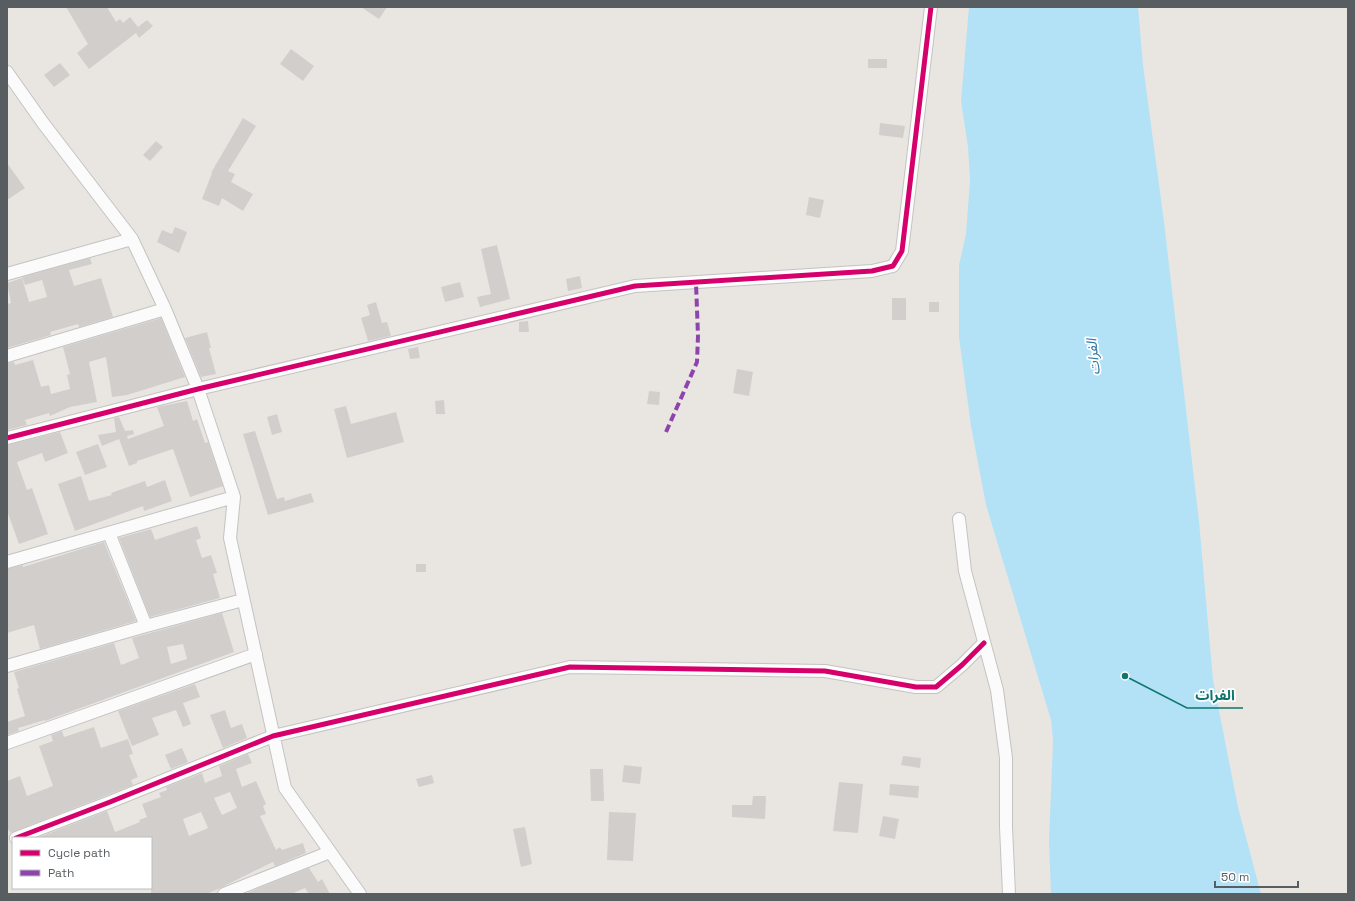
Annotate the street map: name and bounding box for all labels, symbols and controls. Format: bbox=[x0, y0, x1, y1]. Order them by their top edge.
water label: الفرات bbox=[1082, 336, 1104, 376]
callout: الفرات bbox=[1187, 682, 1243, 708]
text: الفرات bbox=[1195, 686, 1235, 704]
legend bbox=[12, 837, 152, 889]
text: Cycle path bbox=[48, 845, 110, 861]
scale bar bbox=[1215, 863, 1298, 889]
text: Path bbox=[48, 865, 74, 881]
text: 50 m bbox=[1221, 869, 1249, 885]

